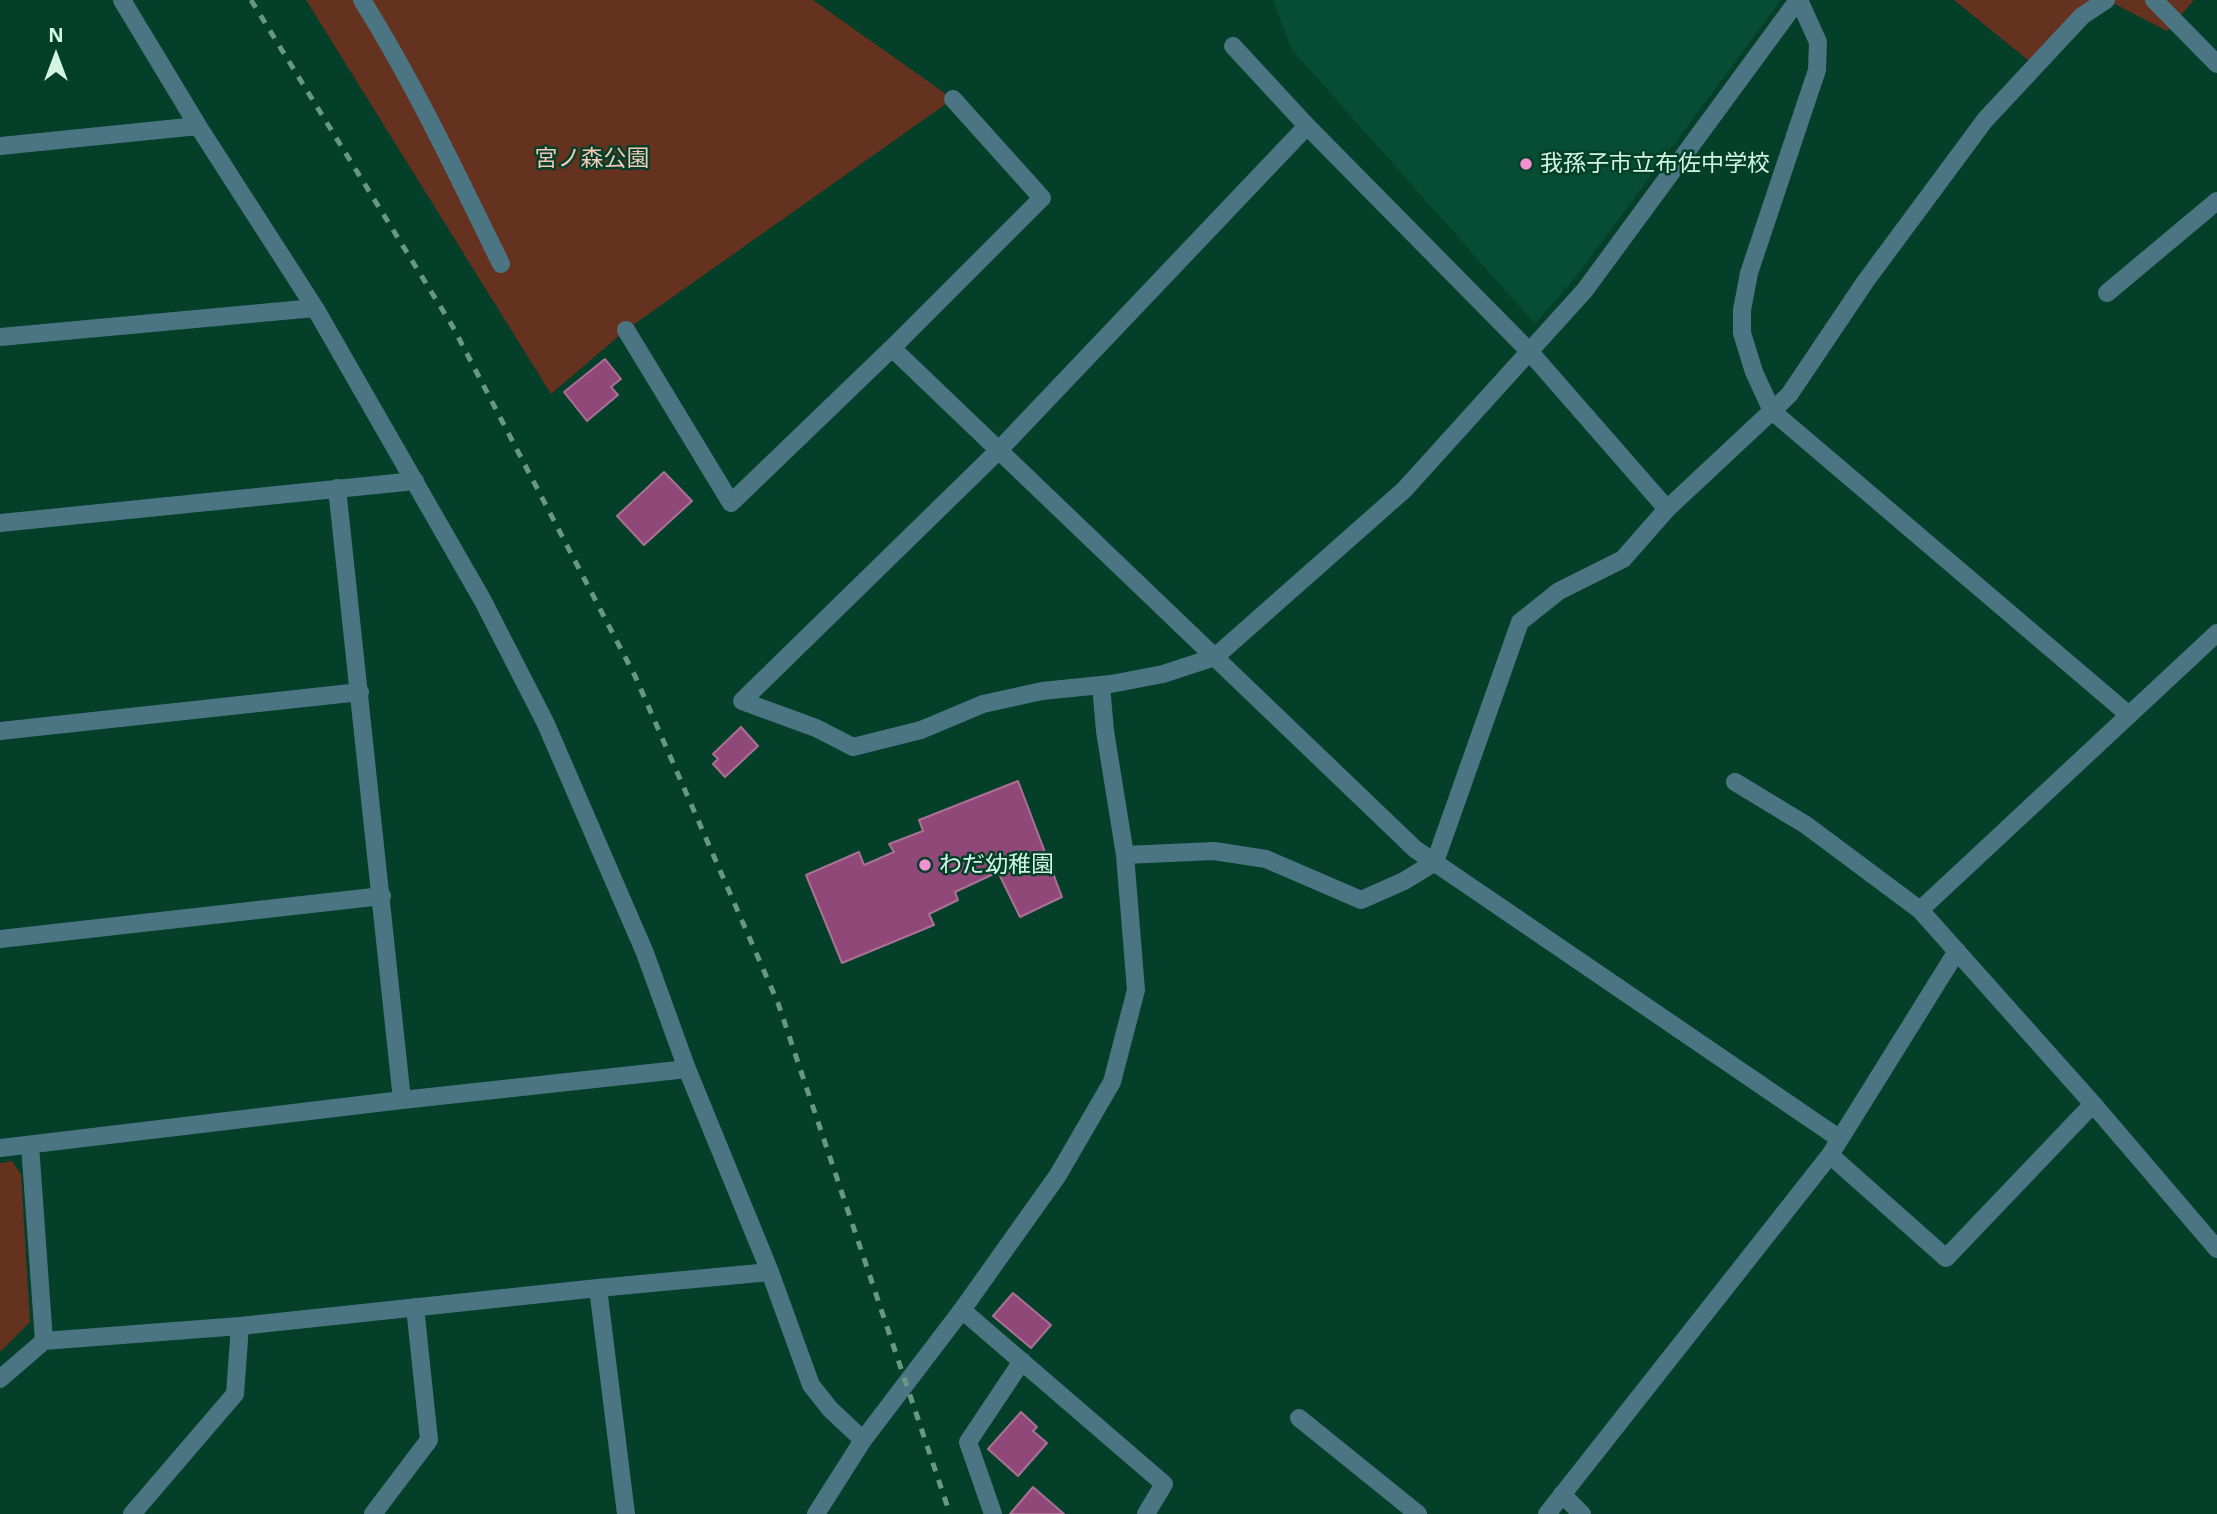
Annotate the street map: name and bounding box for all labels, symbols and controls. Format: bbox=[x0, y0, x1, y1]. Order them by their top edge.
north arrow bbox=[21, 21, 91, 91]
text: N bbox=[48, 22, 64, 48]
park label: 宮ノ森公園 bbox=[535, 145, 649, 173]
place label: 我孫子市立布佐中学校 bbox=[1540, 150, 1770, 178]
marker: 我孫子市立布佐中学校 bbox=[1518, 156, 1534, 172]
place label: わだ幼稚園 bbox=[939, 851, 1054, 879]
marker: わだ幼稚園 bbox=[917, 857, 933, 873]

